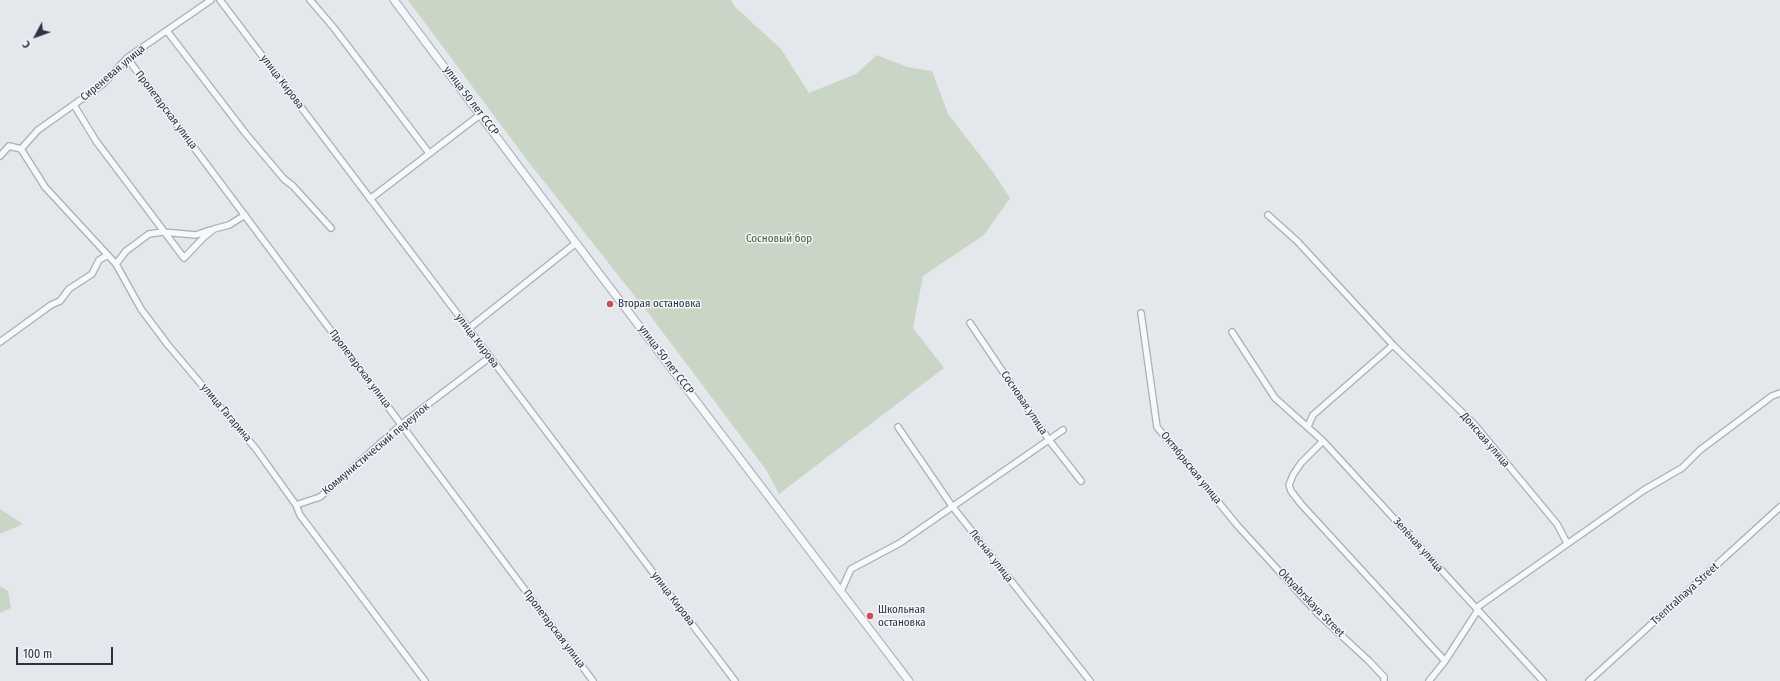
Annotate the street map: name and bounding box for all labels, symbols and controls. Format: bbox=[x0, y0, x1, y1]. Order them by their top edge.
north arrow bbox=[16, 16, 56, 56]
text: С bbox=[20, 38, 33, 51]
street label: Сиреневая улица bbox=[78, 42, 148, 104]
street label: улица Кирова bbox=[257, 52, 307, 112]
street label: улица 50 лет СССР bbox=[441, 64, 501, 138]
street label: Пролетарская улица bbox=[132, 68, 200, 152]
park label: Сосновый бор bbox=[746, 232, 812, 246]
place label: Вторая остановка bbox=[618, 297, 701, 311]
marker: Вторая остановка bbox=[605, 299, 615, 309]
street label: улица Кирова bbox=[452, 311, 502, 371]
street label: улица 50 лет СССР bbox=[636, 323, 696, 397]
street label: Пролетарская улица bbox=[326, 327, 394, 411]
street label: Сосновая улица bbox=[998, 369, 1050, 437]
street label: улица Гагарина bbox=[198, 381, 254, 445]
street label: Коммунистический переулок bbox=[320, 400, 432, 498]
street label: Донская улица bbox=[1458, 410, 1512, 470]
street label: Октябрьская улица bbox=[1158, 429, 1224, 507]
street label: Зелёная улица bbox=[1390, 515, 1446, 575]
street label: Лесная улица bbox=[966, 527, 1016, 585]
street label: Tsentralnaya Street bbox=[1648, 560, 1722, 628]
street label: Oktyabrskaya Street bbox=[1275, 566, 1347, 640]
street label: улица Кирова bbox=[648, 569, 698, 629]
street label: Пролетарская улица bbox=[520, 587, 588, 671]
place label: Школьная остановка bbox=[878, 603, 926, 629]
marker: Школьная остановка bbox=[865, 611, 875, 621]
scale bar bbox=[18, 639, 115, 665]
text: 100 m bbox=[23, 647, 52, 661]

